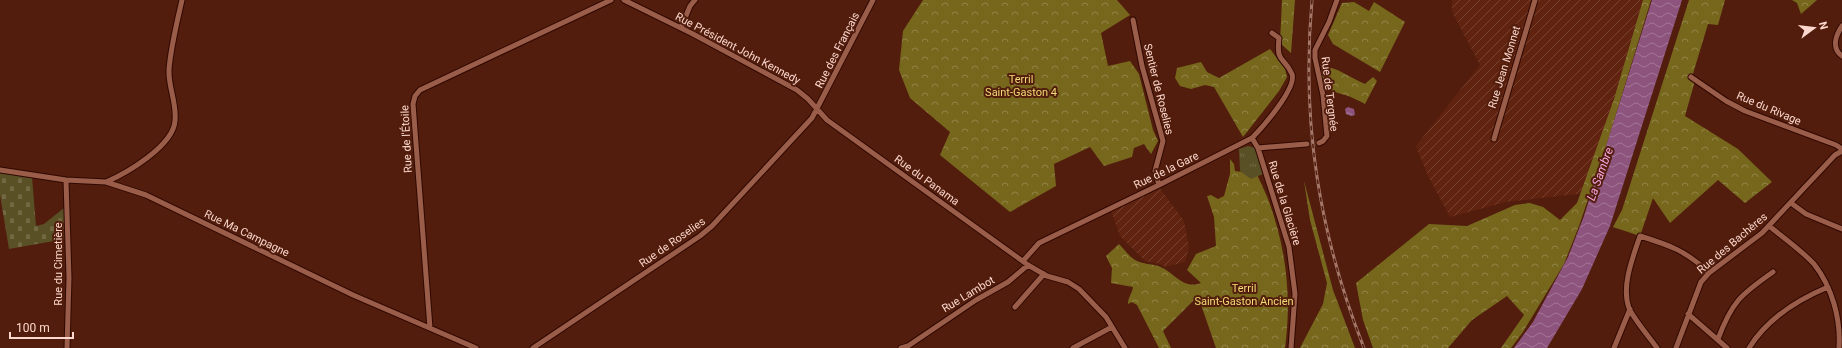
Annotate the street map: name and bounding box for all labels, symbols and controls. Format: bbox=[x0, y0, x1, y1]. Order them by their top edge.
north arrow bbox=[1794, 8, 1834, 48]
street label: Rue Président John Kennedy bbox=[673, 10, 803, 87]
street label: Rue des Français bbox=[813, 10, 862, 90]
text: N bbox=[1816, 20, 1831, 31]
street label: Rue Jean Monnet bbox=[1486, 24, 1523, 110]
street label: Sentier de Roselies bbox=[1141, 42, 1176, 136]
street label: Rue de Tergnée bbox=[1318, 56, 1341, 132]
park label: Terril Saint-Gaston 4 bbox=[985, 73, 1057, 99]
street label: Rue du Rivage bbox=[1734, 89, 1803, 128]
street label: Rue de l'Étoile bbox=[398, 105, 415, 173]
water label: La Sambre bbox=[1584, 146, 1616, 202]
street label: Rue de la Gare bbox=[1132, 149, 1201, 192]
street label: Rue du Panama bbox=[892, 153, 962, 208]
street label: Rue de la Glacière bbox=[1266, 159, 1304, 247]
street label: Rue Ma Campagne bbox=[202, 207, 291, 260]
street label: Rue des Bachères bbox=[1695, 210, 1770, 276]
street label: Rue de Roselies bbox=[637, 215, 708, 270]
street label: Rue du Cimetière bbox=[52, 222, 65, 306]
street label: Rue Lambot bbox=[940, 273, 997, 315]
park label: Terril Saint-Gaston Ancien bbox=[1194, 282, 1294, 308]
scale bar bbox=[10, 314, 73, 340]
text: 100 m bbox=[16, 321, 50, 335]

